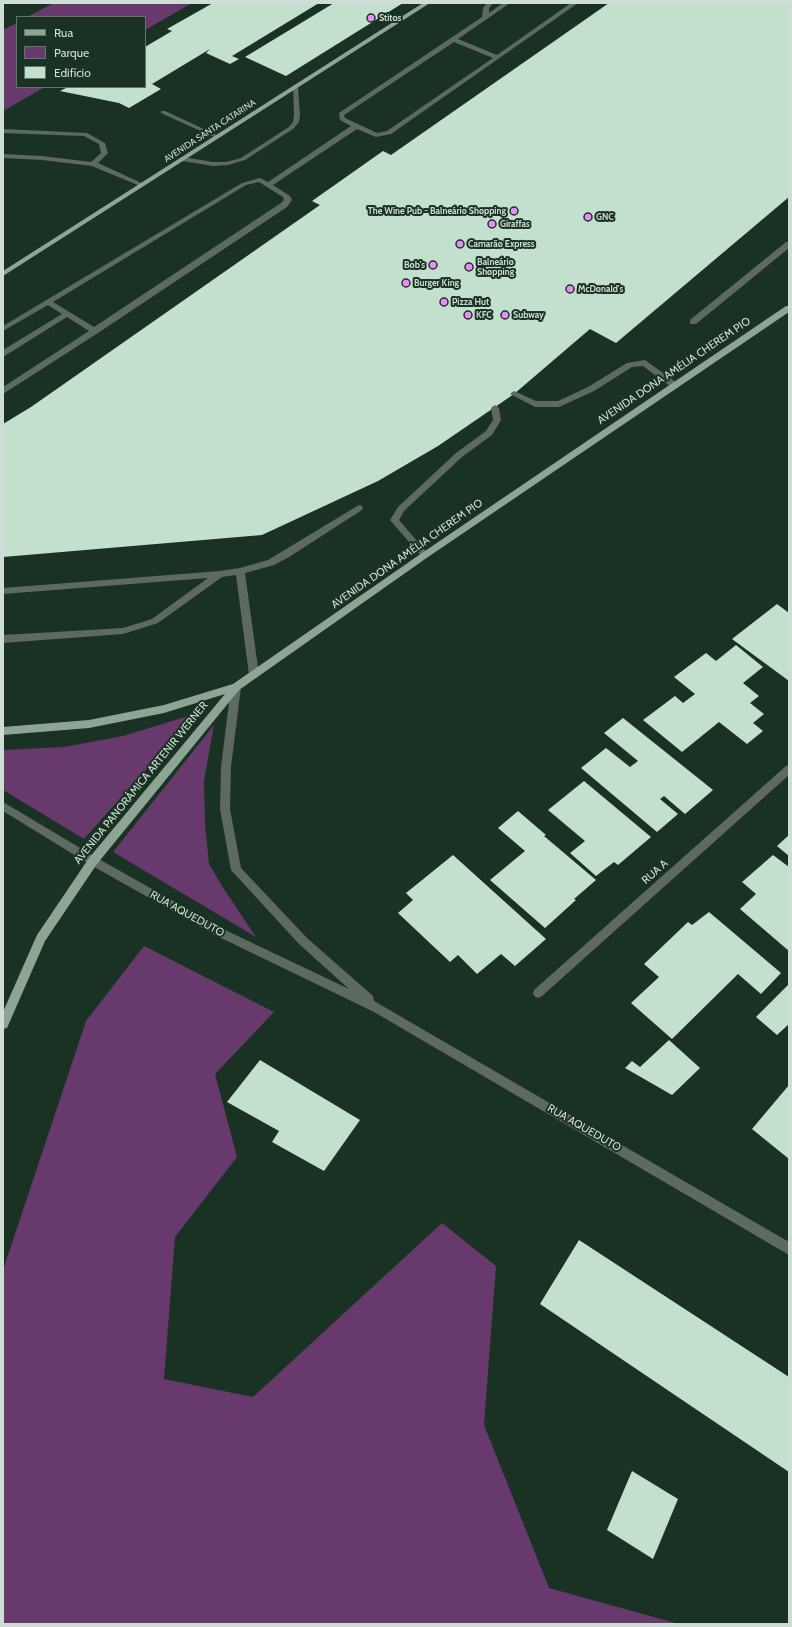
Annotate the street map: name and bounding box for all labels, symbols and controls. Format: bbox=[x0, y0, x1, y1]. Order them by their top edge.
marker: Stitos bbox=[366, 13, 376, 23]
place label: Stitos bbox=[379, 13, 401, 23]
legend bbox=[16, 16, 146, 88]
text: Rua bbox=[54, 25, 73, 40]
text: Parque bbox=[54, 45, 89, 60]
text: Edifício bbox=[54, 65, 91, 80]
street label: AVENIDA SANTA CATARINA bbox=[162, 97, 258, 165]
place label: The Wine Pub - Balneário Shopping bbox=[368, 206, 506, 216]
marker: The Wine Pub - Balneário Shopping bbox=[509, 206, 519, 216]
marker: GNC bbox=[583, 212, 593, 222]
place label: GNC bbox=[596, 212, 614, 222]
marker: Giraffas bbox=[487, 219, 497, 229]
place label: Giraffas bbox=[500, 219, 530, 229]
marker: Camarão Express bbox=[455, 239, 465, 249]
place label: Camarão Express bbox=[468, 239, 535, 249]
place label: Balneário Shopping bbox=[477, 257, 514, 278]
place label: Bob's bbox=[404, 260, 425, 270]
marker: Bob's bbox=[428, 260, 438, 270]
marker: Balneário Shopping bbox=[464, 262, 474, 272]
marker: Burger King bbox=[401, 278, 411, 288]
place label: Burger King bbox=[414, 278, 459, 288]
marker: McDonald's bbox=[565, 284, 575, 294]
place label: McDonald's bbox=[578, 284, 623, 294]
marker: Pizza Hut bbox=[439, 297, 449, 307]
place label: Pizza Hut bbox=[452, 297, 489, 307]
marker: KFC bbox=[463, 310, 473, 320]
place label: KFC bbox=[476, 310, 492, 320]
marker: Subway bbox=[500, 310, 510, 320]
place label: Subway bbox=[513, 310, 544, 320]
street label: AVENIDA DONA AMÉLIA CHEREM PIO bbox=[595, 315, 753, 427]
street label: AVENIDA DONA AMÉLIA CHEREM PIO bbox=[329, 496, 485, 612]
street label: AVENIDA PANORÂMICA ARTENIR WERNER bbox=[71, 699, 211, 867]
street label: RUA A bbox=[639, 857, 671, 887]
street label: RUA AQUEDUTO bbox=[148, 888, 226, 940]
street label: RUA AQUEDUTO bbox=[545, 1102, 623, 1154]

